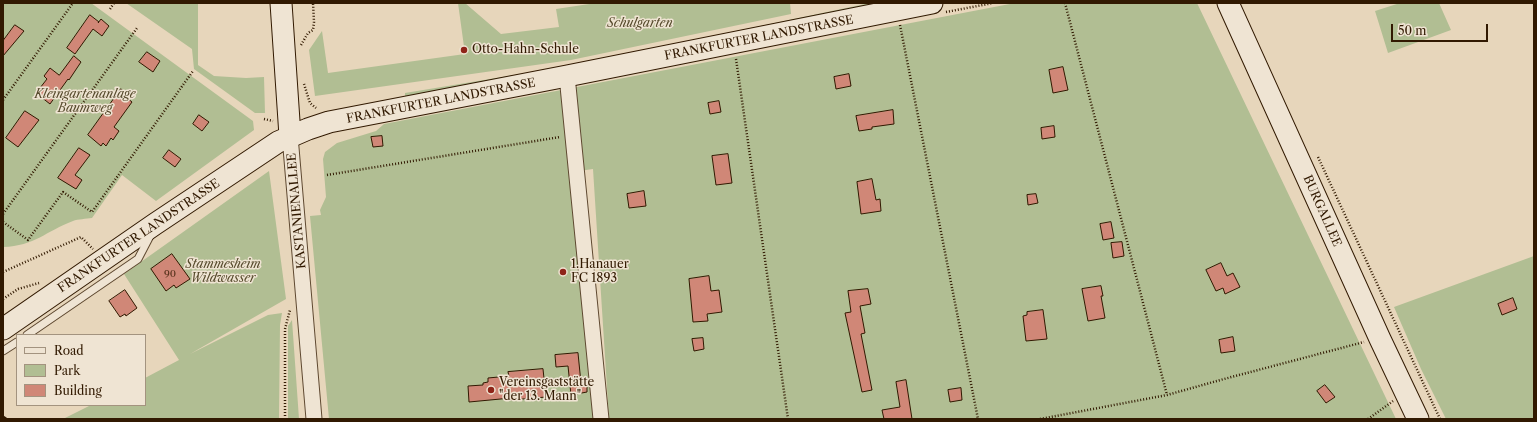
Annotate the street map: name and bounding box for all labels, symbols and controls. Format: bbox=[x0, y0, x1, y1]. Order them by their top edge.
street label: FRANKFURTER LANDSTRASSE bbox=[663, 13, 855, 63]
scale bar bbox=[1393, 16, 1490, 42]
park label: Schulgarten bbox=[607, 17, 673, 31]
text: 50 m bbox=[1398, 23, 1427, 38]
place label: Otto-Hahn-Schule bbox=[472, 43, 579, 57]
marker: Otto-Hahn-Schule bbox=[459, 45, 469, 55]
street label: FRANKFURTER LANDSTRASSE bbox=[345, 76, 537, 126]
park label: Kleingartenanlage Baumweg bbox=[34, 88, 136, 116]
street label: KASTANIENALLEE bbox=[285, 153, 309, 269]
street label: BURGALLEE bbox=[1300, 173, 1344, 249]
street label: FRANKFURTER LANDSTRASSE bbox=[55, 176, 223, 296]
park label: Stammesheim Wildwasser bbox=[186, 258, 260, 286]
place label: 1.Hanauer FC 1893 bbox=[571, 258, 629, 286]
marker: 1.Hanauer FC 1893 bbox=[558, 267, 568, 277]
house number: 90 bbox=[164, 268, 176, 280]
legend bbox=[16, 334, 146, 406]
text: Road bbox=[54, 343, 84, 358]
text: Park bbox=[54, 363, 80, 378]
place label: Vereinsgaststätte "der 13. Mann" bbox=[499, 376, 594, 404]
text: Building bbox=[54, 383, 102, 398]
marker: Vereinsgaststätte "der 13. Mann" bbox=[486, 385, 496, 395]

